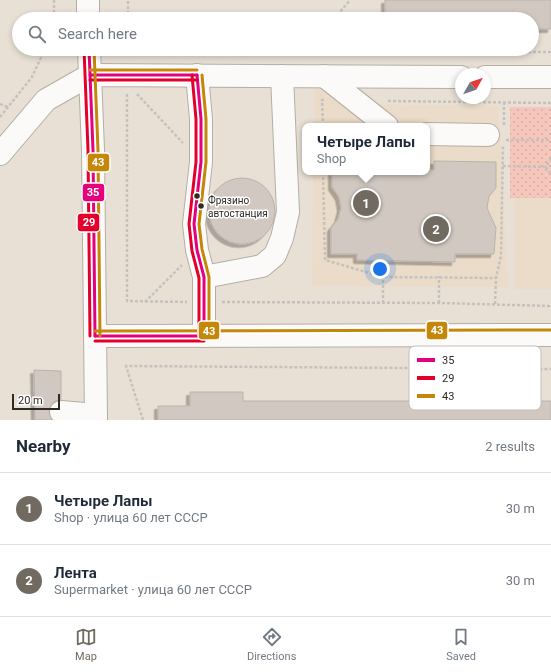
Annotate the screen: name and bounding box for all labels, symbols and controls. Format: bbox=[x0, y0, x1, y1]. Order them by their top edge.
search box bbox=[12, 12, 539, 56]
icon: search bbox=[26, 23, 48, 45]
text: Search here bbox=[58, 25, 137, 43]
north arrow bbox=[455, 68, 491, 104]
popup bbox=[302, 123, 430, 175]
text: Четыре Лапы bbox=[317, 133, 415, 151]
text: Shop bbox=[317, 151, 346, 166]
line badge: 43 bbox=[87, 153, 110, 172]
text: 43 bbox=[92, 156, 104, 169]
line badge: 35 bbox=[82, 183, 105, 202]
text: 35 bbox=[87, 186, 99, 199]
pin: 1 bbox=[353, 188, 379, 218]
unlabelled marker bbox=[192, 191, 202, 201]
place label: Фрязино автостанция bbox=[208, 194, 268, 219]
marker: Фрязино автостанция bbox=[196, 201, 206, 211]
line badge: 29 bbox=[77, 213, 100, 232]
pin: 2 bbox=[423, 214, 449, 244]
text: 29 bbox=[83, 216, 95, 229]
your location bbox=[370, 259, 390, 279]
line badge: 43 bbox=[198, 321, 220, 340]
line badge: 43 bbox=[426, 321, 448, 340]
text: 43 bbox=[431, 324, 443, 337]
text: 43 bbox=[203, 325, 215, 338]
legend bbox=[409, 346, 541, 410]
text: 35 bbox=[442, 354, 454, 367]
text: 29 bbox=[442, 372, 454, 385]
text: 43 bbox=[442, 390, 454, 403]
scale bar bbox=[12, 392, 60, 411]
text: 20 m bbox=[18, 394, 43, 407]
text: Nearby bbox=[16, 436, 71, 456]
text: 2 results bbox=[485, 439, 535, 454]
text: Четыре Лапы bbox=[54, 492, 152, 510]
text: 1 bbox=[25, 501, 33, 516]
text: 30 m bbox=[506, 501, 535, 516]
text: Shop · улица 60 лет СССР bbox=[54, 510, 208, 525]
text: Лента bbox=[54, 564, 97, 582]
text: 2 bbox=[25, 573, 33, 588]
text: 30 m bbox=[506, 573, 535, 588]
text: Supermarket · улица 60 лет СССР bbox=[54, 582, 252, 597]
tab: Map bbox=[75, 626, 97, 663]
tab: Directions bbox=[247, 626, 296, 663]
tab: Saved bbox=[446, 626, 476, 663]

